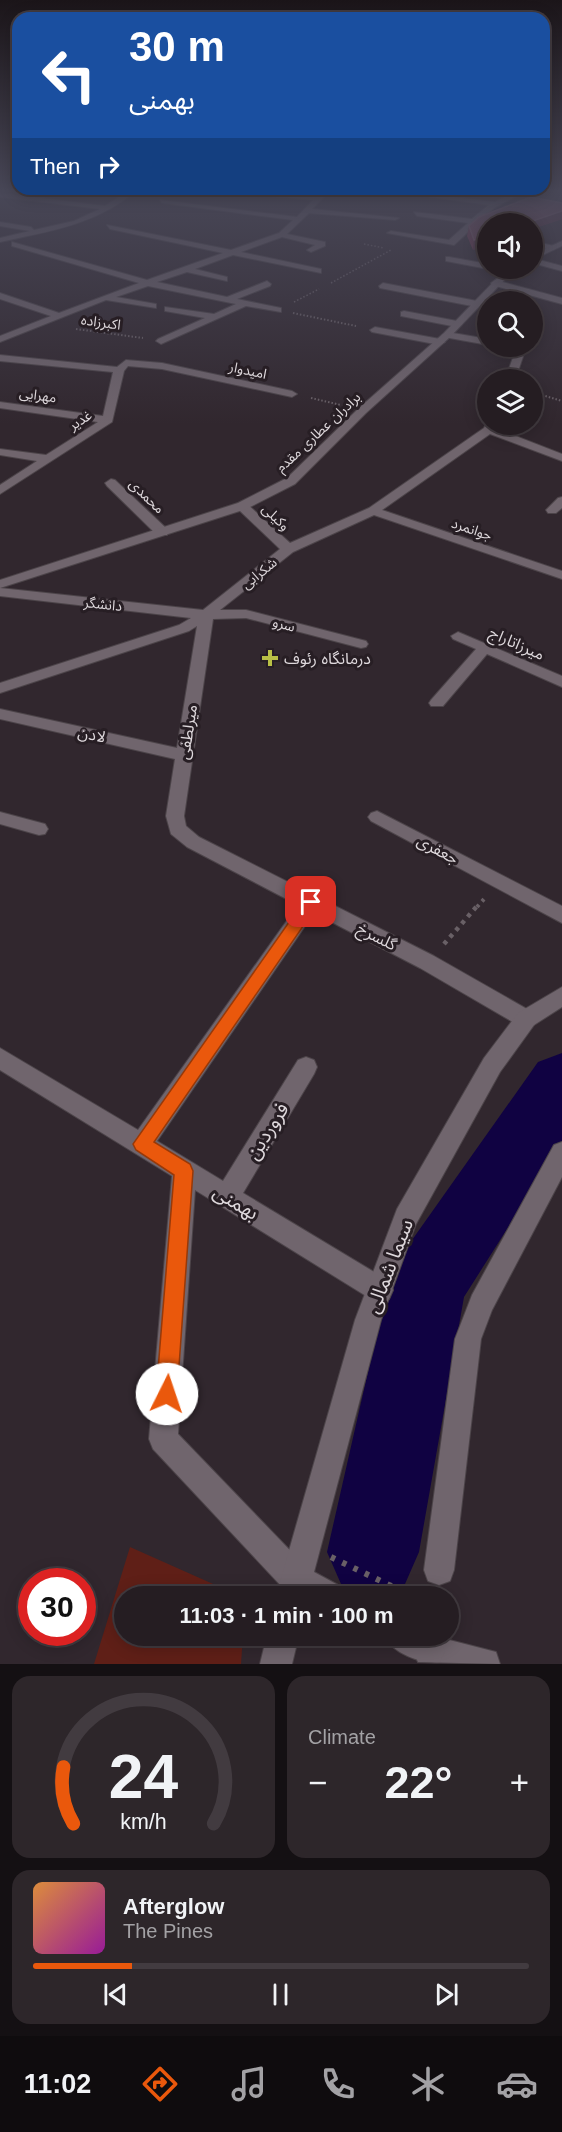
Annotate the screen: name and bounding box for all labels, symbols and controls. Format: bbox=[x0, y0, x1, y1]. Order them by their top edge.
text: 30 m bbox=[129, 23, 225, 70]
icon: left bbox=[30, 36, 108, 114]
text: بهمنی bbox=[129, 85, 195, 115]
icon: right bbox=[92, 150, 125, 183]
text: Then bbox=[30, 154, 80, 179]
map controls bbox=[477, 213, 543, 435]
button: sound bbox=[477, 213, 543, 279]
button: search bbox=[477, 291, 543, 357]
street label: اکبرزاده bbox=[80, 311, 122, 334]
street label: امیدوار bbox=[227, 358, 268, 383]
button: layers bbox=[477, 369, 543, 435]
street label: مهرایی bbox=[18, 384, 58, 407]
street label: برادران عطاری مقدم bbox=[272, 389, 366, 477]
street label: غدیر bbox=[65, 407, 95, 435]
street label: محمدی bbox=[125, 476, 168, 517]
street label: وکیلی bbox=[258, 500, 293, 534]
street label: جوانمرد bbox=[449, 515, 494, 544]
street label: شکرابی bbox=[238, 554, 280, 593]
street label: دانشگر bbox=[82, 594, 123, 615]
street label: سرو bbox=[271, 613, 297, 636]
street label: میرزاتاراج bbox=[485, 624, 547, 667]
marker: درمانگاه رئوف bbox=[261, 649, 279, 667]
place label: درمانگاه رئوف bbox=[284, 650, 371, 668]
street label: میرلطفی bbox=[175, 703, 201, 761]
street label: لادن bbox=[76, 723, 107, 747]
street label: جعفری bbox=[414, 832, 461, 868]
pin bbox=[285, 876, 336, 927]
icon: arrive bbox=[294, 885, 327, 918]
street label: گلسرخ bbox=[353, 919, 400, 957]
street label: فروردین bbox=[241, 1099, 294, 1164]
street label: بهمنی bbox=[209, 1180, 263, 1225]
street label: سیما شمالی bbox=[361, 1216, 418, 1317]
position arrow bbox=[135, 1362, 199, 1426]
speed limit sign: 30 bbox=[18, 1568, 96, 1646]
text: 11:03 · 1 min · 100 m bbox=[180, 1603, 394, 1628]
text: Climate bbox=[308, 1726, 376, 1748]
text: 24 bbox=[109, 1742, 178, 1811]
text: 22° bbox=[384, 1757, 453, 1808]
text: − bbox=[308, 1764, 327, 1801]
text: + bbox=[510, 1764, 529, 1801]
text: km/h bbox=[120, 1810, 167, 1834]
text: Afterglow bbox=[123, 1894, 224, 1919]
text: The Pines bbox=[123, 1920, 213, 1942]
icon: previous bbox=[99, 1978, 132, 2011]
icon: pause bbox=[264, 1978, 297, 2011]
icon: next bbox=[430, 1978, 463, 2011]
icon: directions bbox=[139, 2063, 181, 2105]
icon: music bbox=[228, 2063, 270, 2105]
icon: phone bbox=[317, 2063, 359, 2105]
icon: climate bbox=[407, 2063, 449, 2105]
icon: car bbox=[496, 2063, 538, 2105]
text: 11:02 bbox=[24, 2069, 91, 2099]

